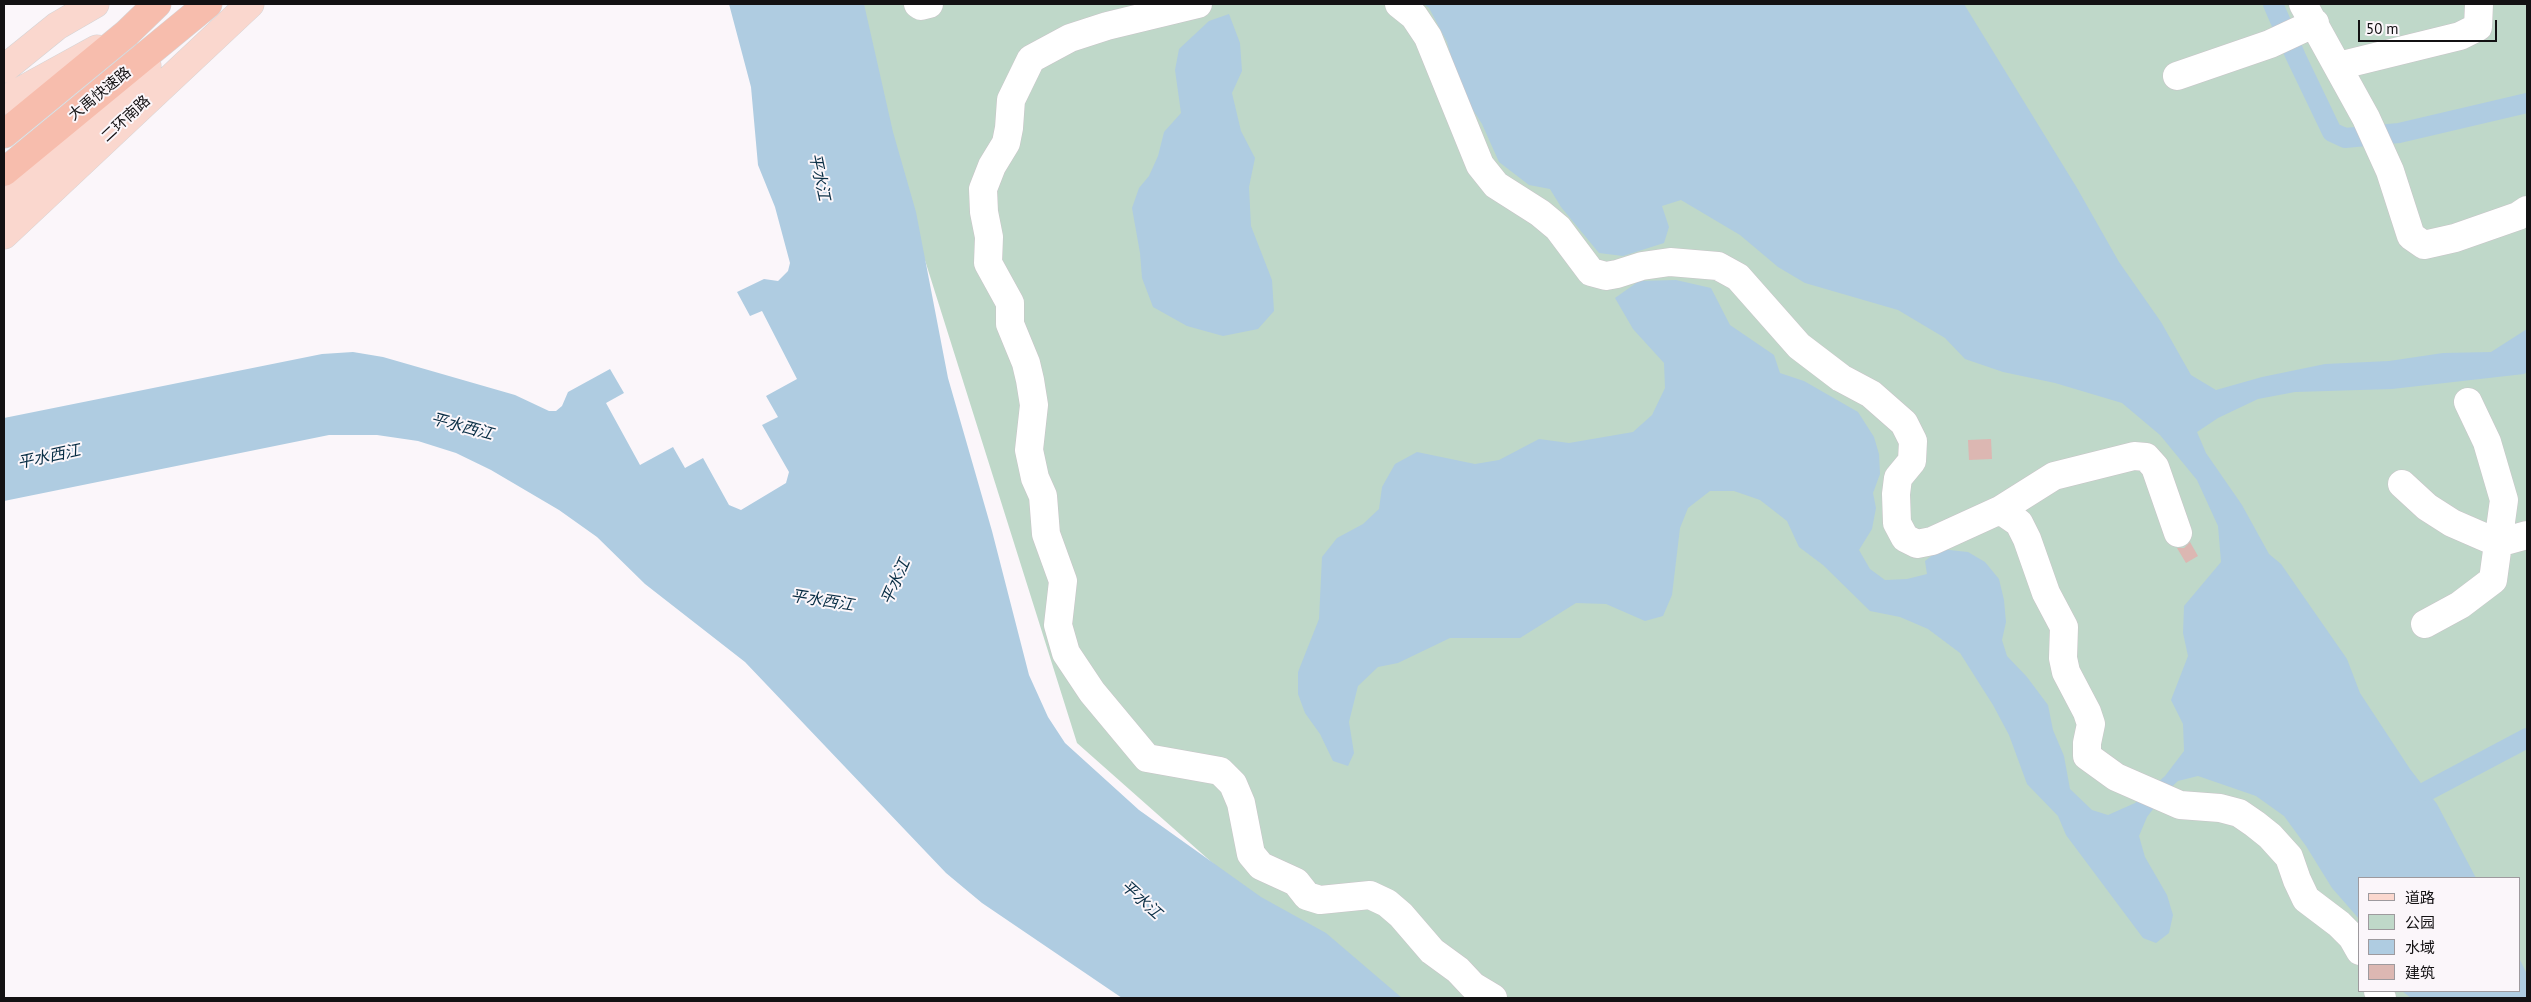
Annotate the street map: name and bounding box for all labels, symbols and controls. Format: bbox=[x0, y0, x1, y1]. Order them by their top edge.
scale bar bbox=[2361, 10, 2500, 42]
text: 50 m bbox=[2366, 19, 2399, 38]
street label: 大禹快速路 bbox=[65, 63, 135, 125]
street label: 二环南路 bbox=[98, 92, 154, 146]
water label: 平水江 bbox=[805, 152, 833, 202]
water label: 平水西江 bbox=[429, 409, 495, 445]
water label: 平水西江 bbox=[16, 441, 82, 473]
water label: 平水江 bbox=[877, 556, 915, 608]
water label: 平水西江 bbox=[789, 587, 855, 615]
water label: 平水江 bbox=[1117, 877, 1165, 923]
legend bbox=[2358, 877, 2521, 992]
text: 道路 bbox=[2405, 888, 2435, 907]
text: 公园 bbox=[2405, 913, 2435, 932]
text: 水域 bbox=[2405, 938, 2435, 957]
text: 建筑 bbox=[2405, 963, 2435, 982]

